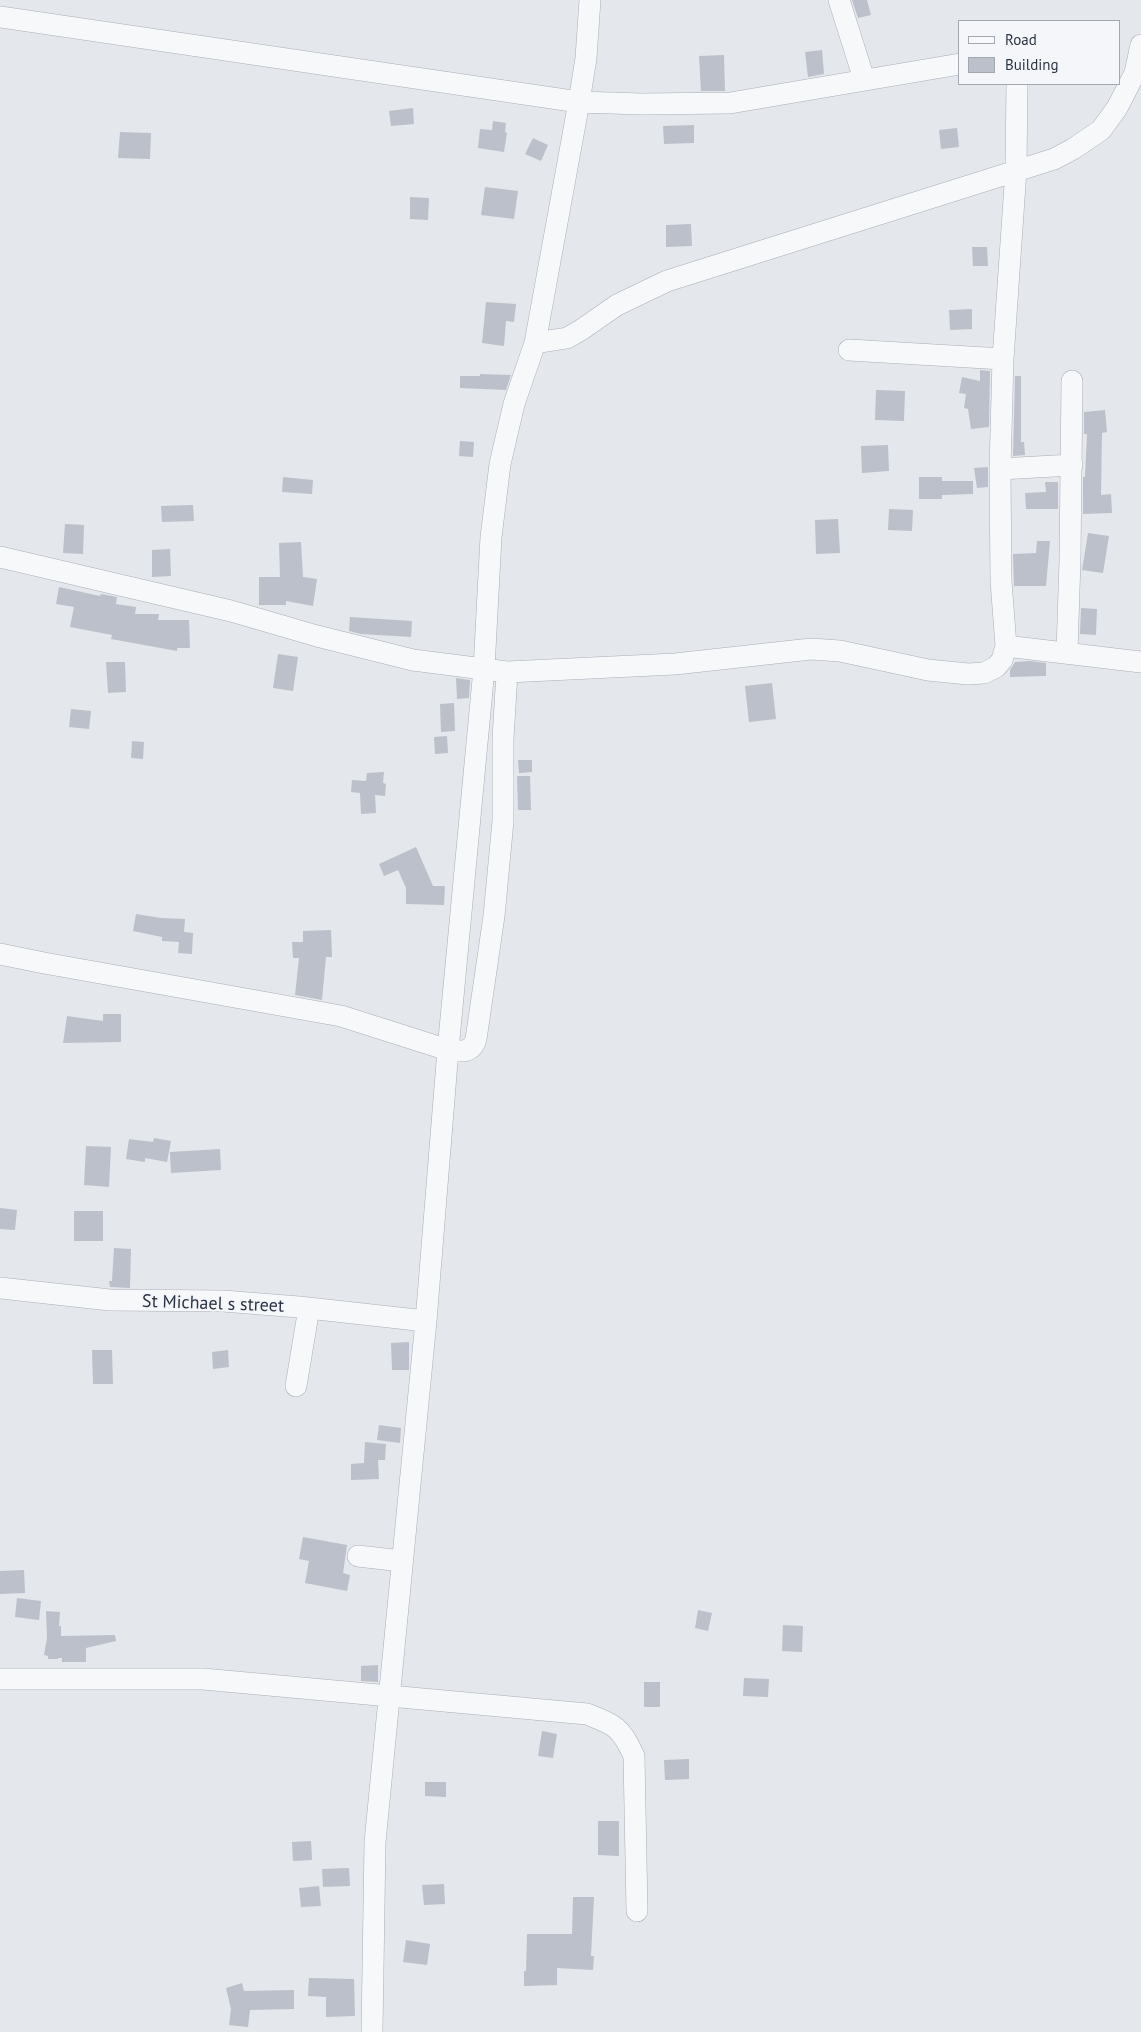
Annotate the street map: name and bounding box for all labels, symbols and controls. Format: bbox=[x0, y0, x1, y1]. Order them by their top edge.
legend bbox=[958, 20, 1121, 85]
text: Road bbox=[1005, 30, 1037, 49]
text: Building bbox=[1005, 55, 1059, 74]
street label: St Michael s street bbox=[142, 1291, 284, 1317]

